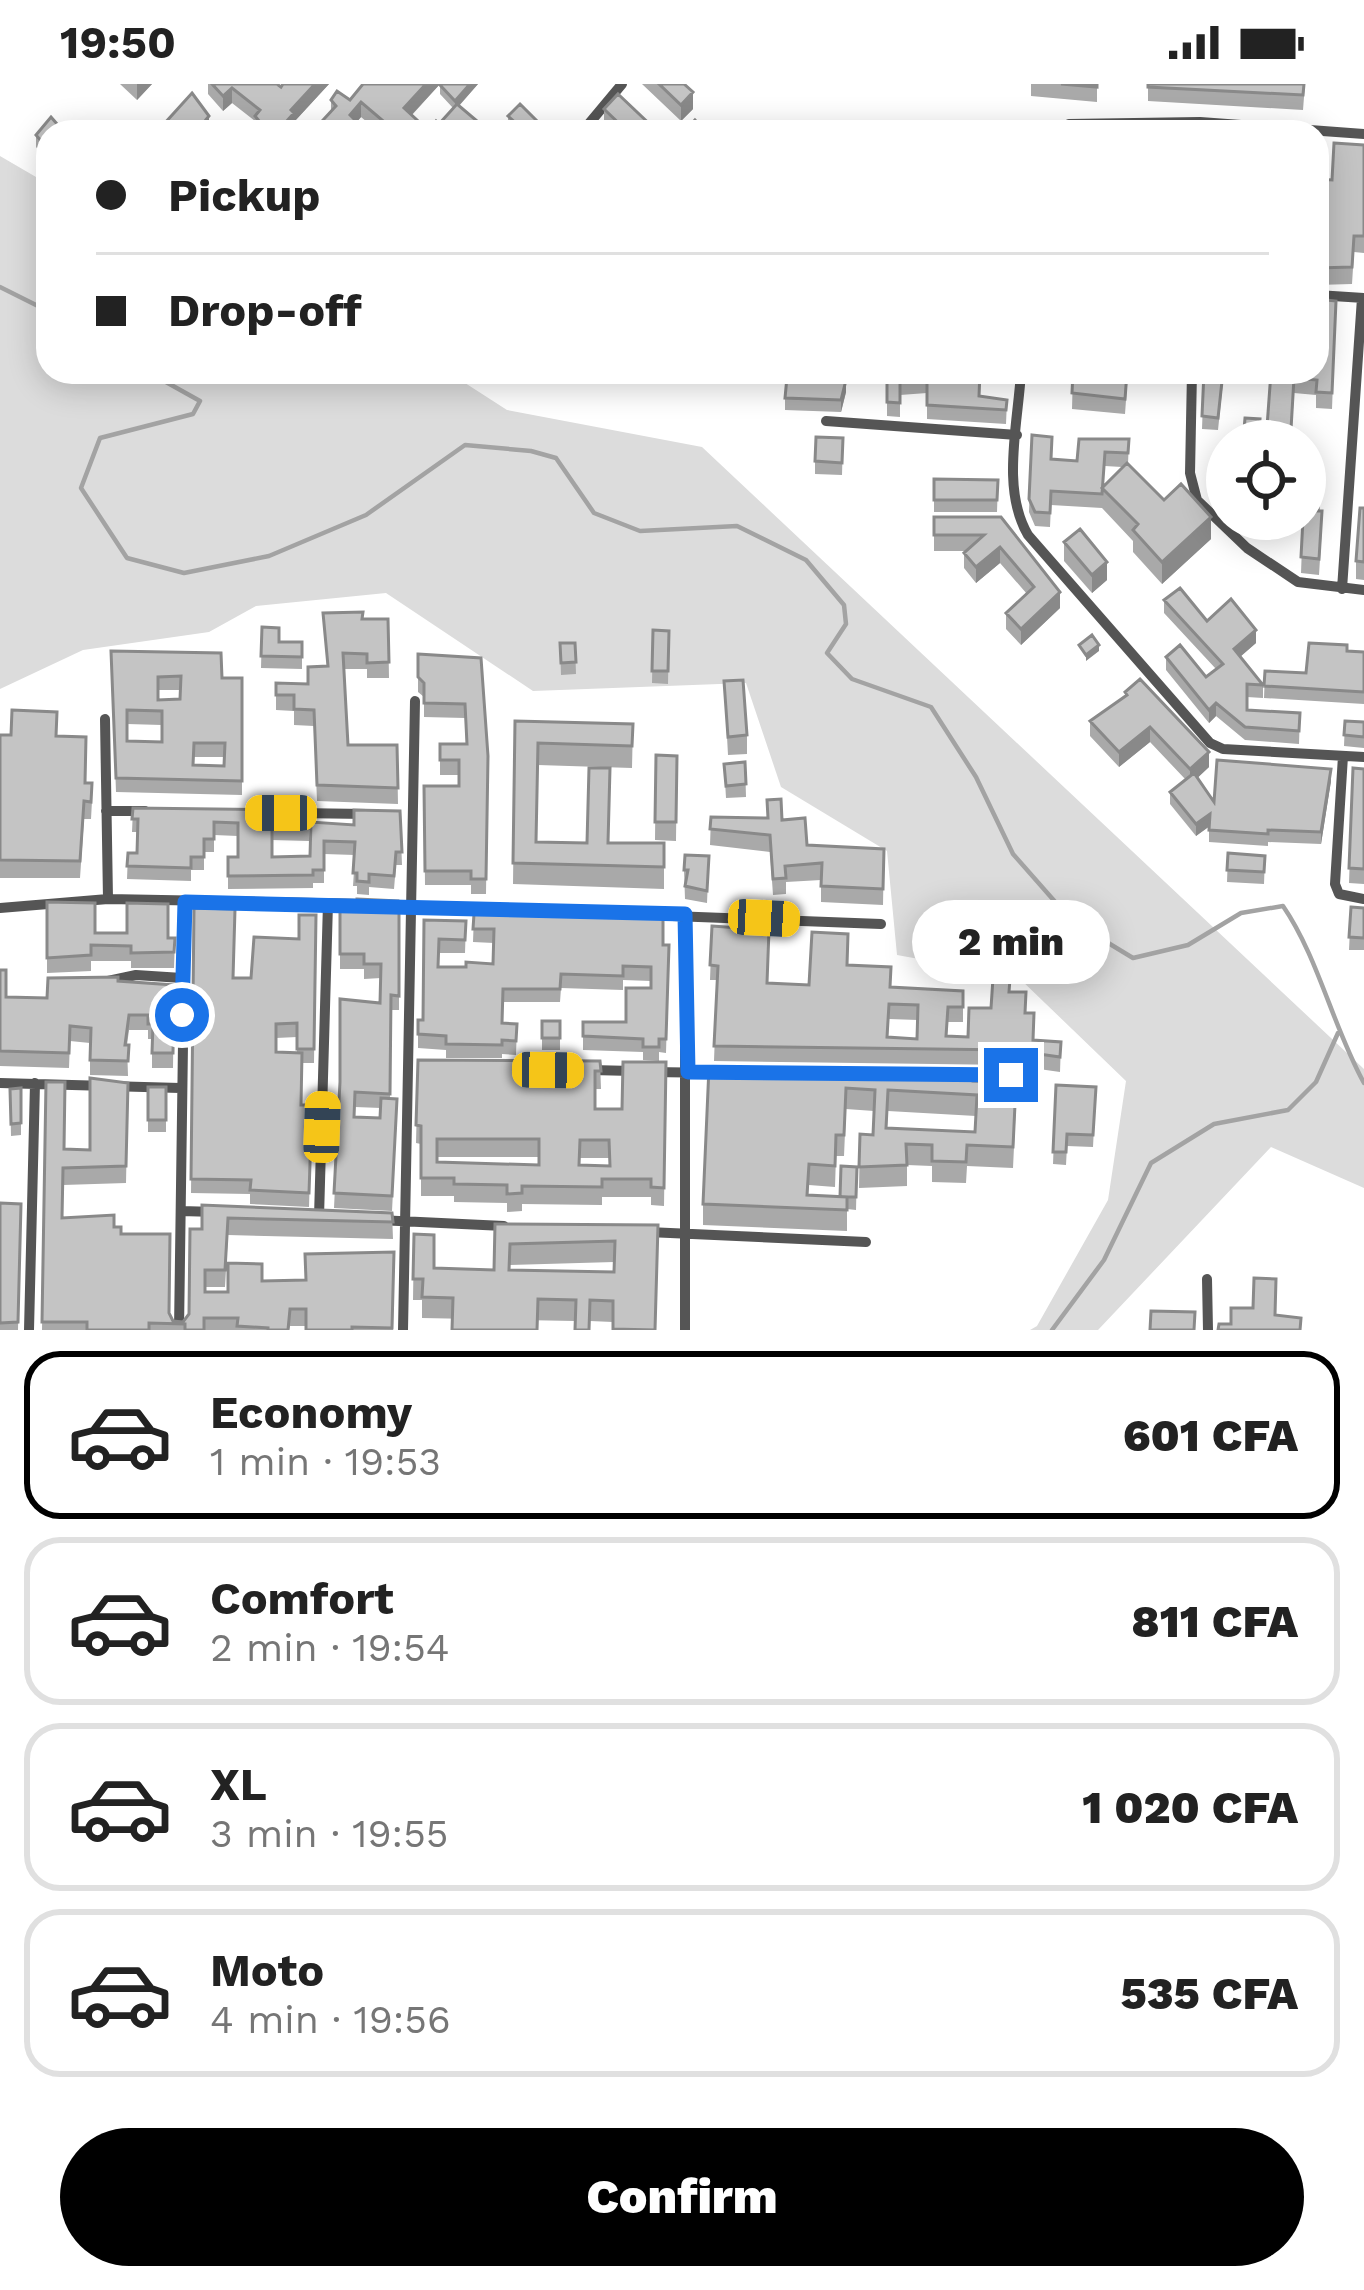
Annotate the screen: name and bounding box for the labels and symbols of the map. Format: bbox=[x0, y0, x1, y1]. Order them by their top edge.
car bbox=[245, 795, 317, 831]
car bbox=[727, 898, 801, 938]
callout: 2 min bbox=[912, 901, 1110, 985]
route start bbox=[155, 988, 209, 1042]
route end bbox=[984, 1048, 1038, 1102]
car bbox=[512, 1051, 584, 1089]
car bbox=[303, 1090, 341, 1164]

